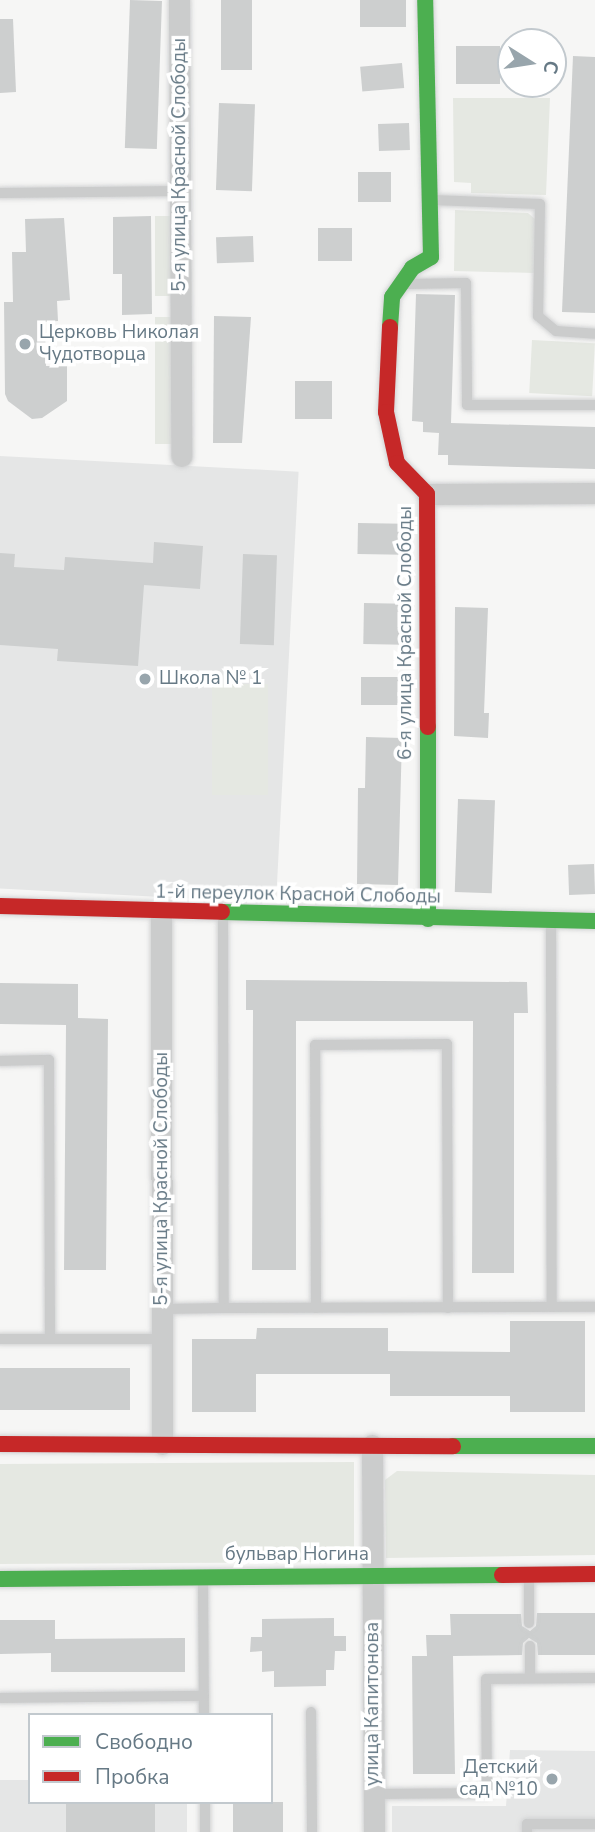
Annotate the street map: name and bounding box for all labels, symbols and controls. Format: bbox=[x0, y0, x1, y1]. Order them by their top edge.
north arrow bbox=[497, 28, 567, 98]
street label: 5-я улица Красной Слободы bbox=[169, 38, 191, 292]
text: С bbox=[537, 58, 565, 76]
place label: Церковь Николая Чудотворца bbox=[39, 322, 199, 366]
marker: Церковь Николая Чудотворца bbox=[17, 336, 33, 352]
street label: 6-я улица Красной Слободы bbox=[395, 506, 417, 760]
place label: Школа № 1 bbox=[159, 668, 262, 690]
marker: Школа № 1 bbox=[137, 671, 153, 687]
street label: 1-й переулок Красной Слободы bbox=[155, 881, 441, 909]
street label: 5-я улица Красной Слободы bbox=[151, 1052, 173, 1306]
street label: бульвар Ногина bbox=[225, 1544, 369, 1566]
street label: улица Капитонова bbox=[362, 1622, 384, 1786]
legend bbox=[28, 1713, 273, 1804]
text: Свободно bbox=[95, 1728, 193, 1756]
place label: Детский сад №10 bbox=[459, 1757, 538, 1801]
text: Пробка bbox=[95, 1763, 169, 1791]
marker: Детский сад №10 bbox=[544, 1771, 560, 1787]

